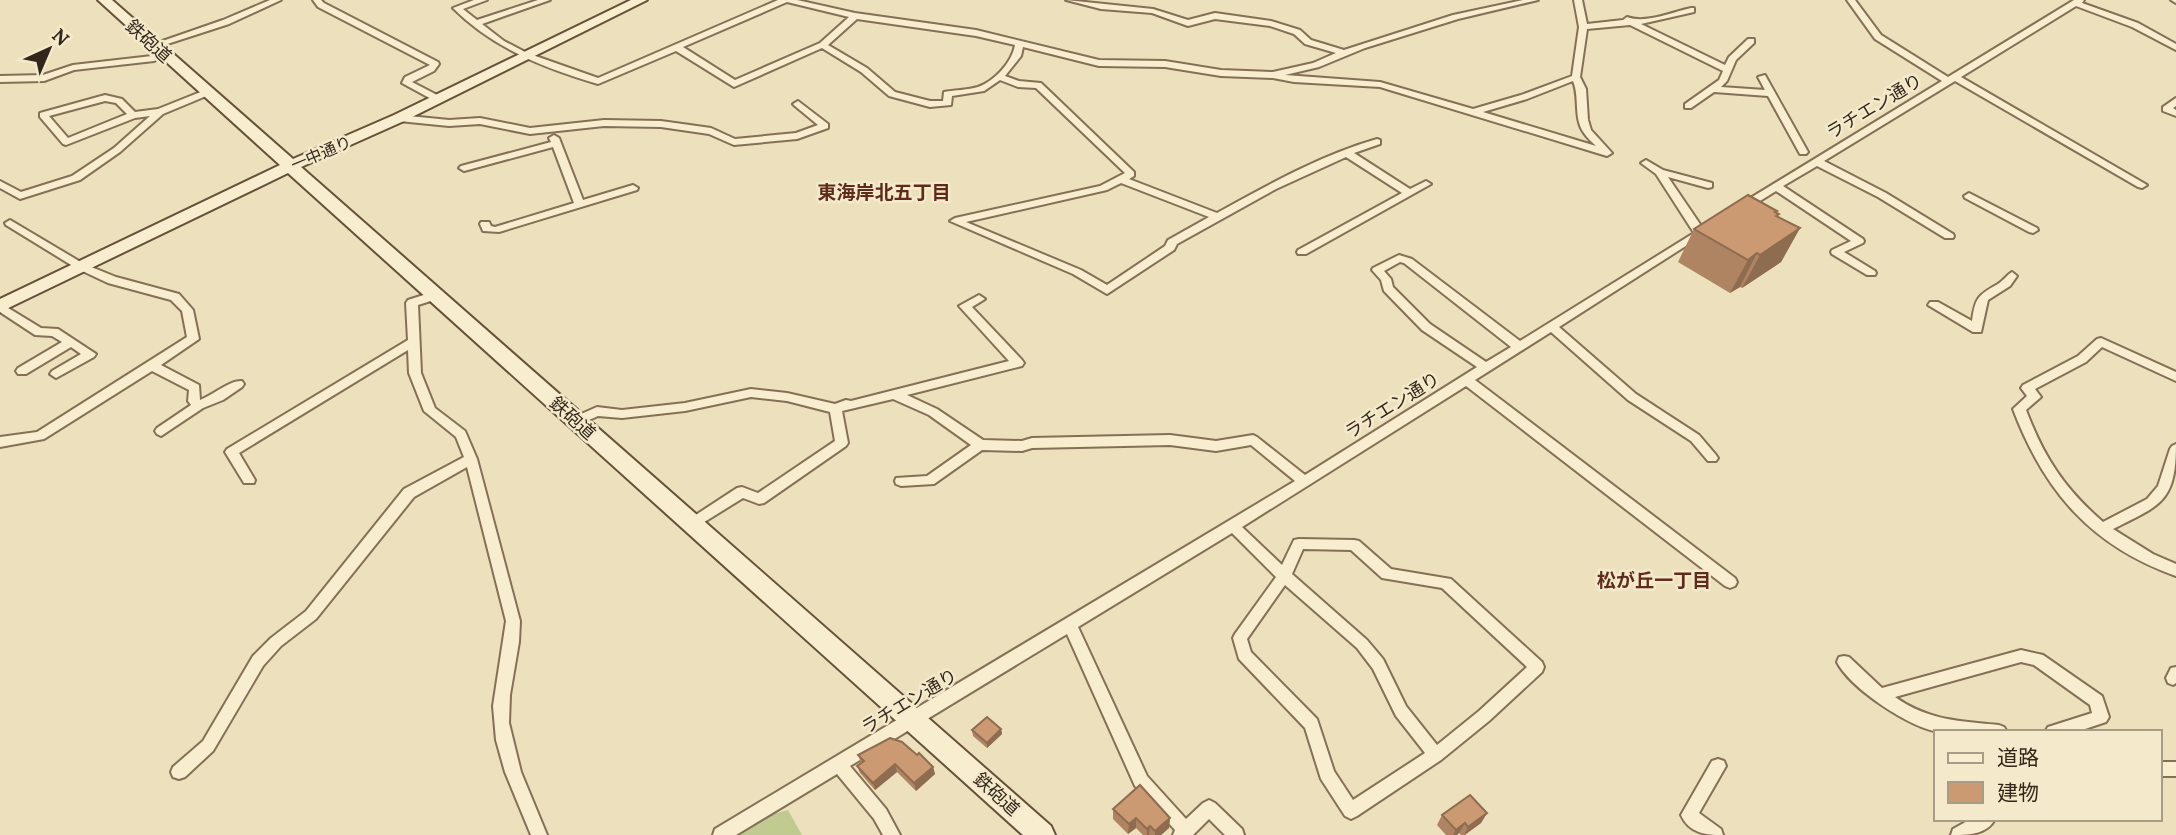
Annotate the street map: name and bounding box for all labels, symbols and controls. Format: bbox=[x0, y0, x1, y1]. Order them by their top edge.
north arrow bbox=[14, 14, 84, 84]
street label: 鉄砲道 bbox=[121, 14, 177, 68]
text: N bbox=[47, 23, 75, 51]
street label: ラチエン通り bbox=[1822, 68, 1926, 144]
street label: 一中通り bbox=[288, 131, 354, 175]
district label: 東海岸北五丁目 bbox=[817, 180, 951, 204]
street label: ラチエン通り bbox=[1340, 367, 1444, 443]
street label: 鉄砲道 bbox=[545, 391, 601, 445]
district label: 松が丘一丁目 bbox=[1597, 568, 1711, 592]
street label: ラチエン通り bbox=[857, 663, 961, 739]
legend bbox=[1934, 730, 2162, 821]
text: 道路 bbox=[1997, 744, 2039, 771]
street label: 鉄砲道 bbox=[969, 767, 1025, 821]
text: 建物 bbox=[1997, 779, 2039, 806]

